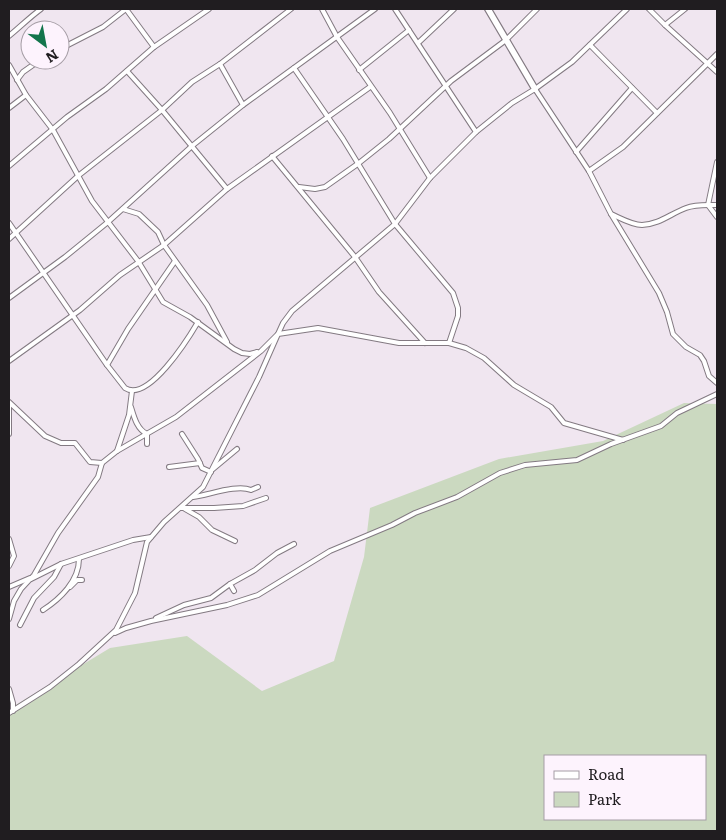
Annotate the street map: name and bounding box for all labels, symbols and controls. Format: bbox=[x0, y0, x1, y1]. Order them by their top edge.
north arrow bbox=[20, 20, 70, 70]
text: N bbox=[42, 45, 63, 69]
legend bbox=[544, 755, 706, 820]
text: Road bbox=[588, 762, 624, 785]
text: Park bbox=[588, 787, 622, 810]

